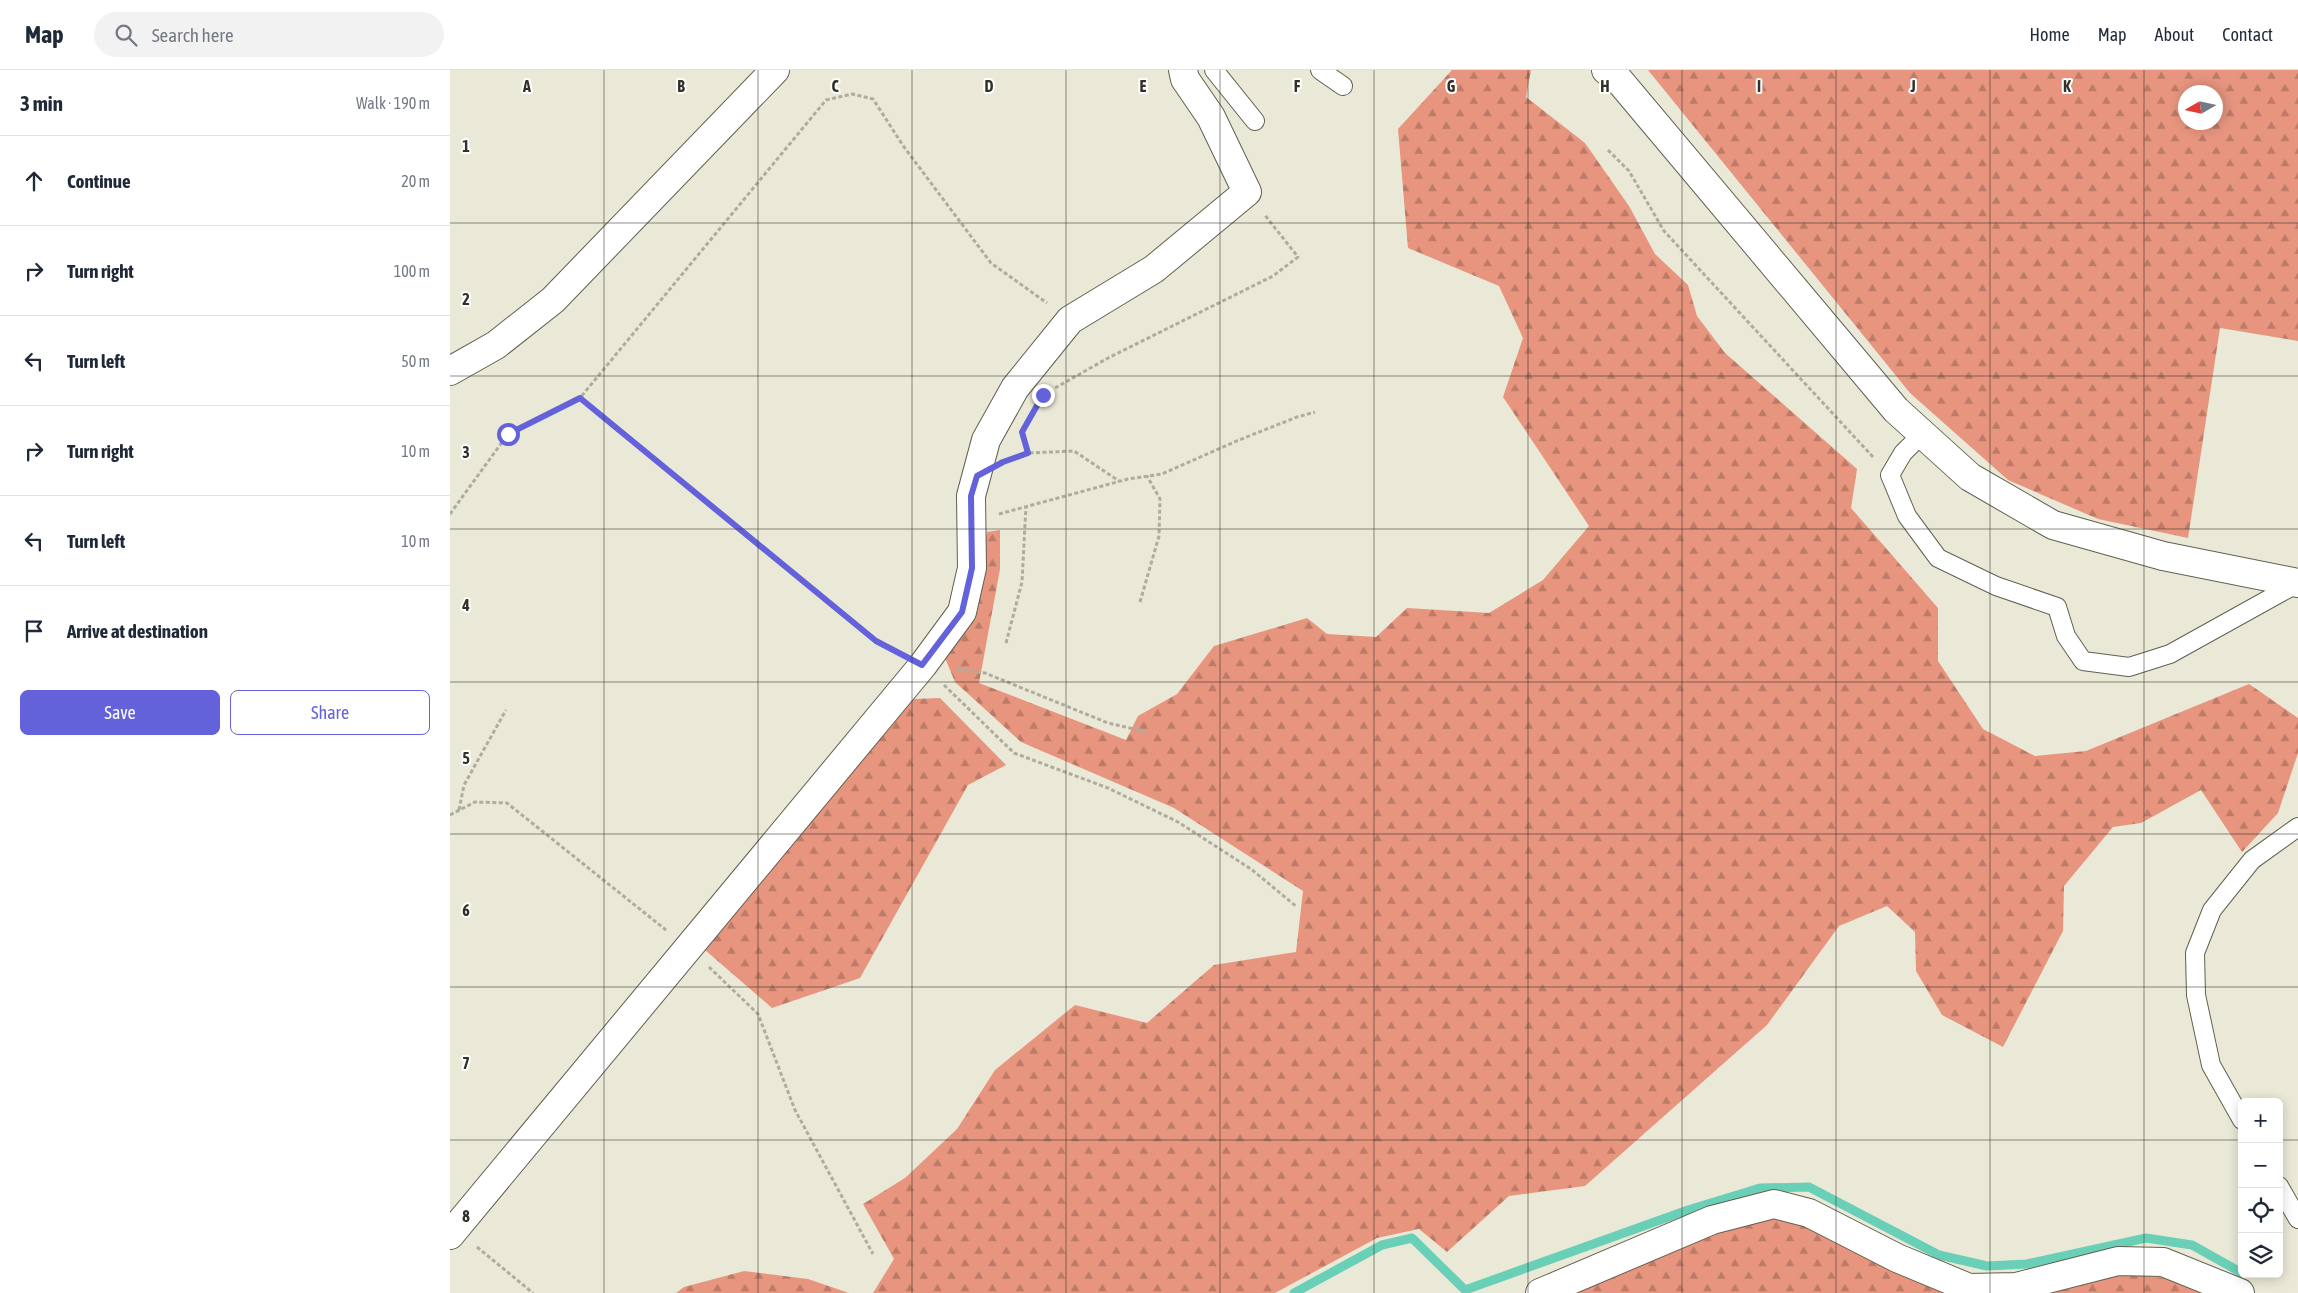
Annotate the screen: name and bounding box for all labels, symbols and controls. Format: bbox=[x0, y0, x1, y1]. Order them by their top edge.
search box bbox=[94, 12, 444, 57]
text: Map bbox=[25, 21, 64, 48]
icon: search bbox=[112, 21, 140, 49]
text: Search here bbox=[152, 24, 234, 46]
text: Home bbox=[2030, 24, 2070, 45]
text: Map bbox=[2098, 24, 2127, 45]
text: About bbox=[2155, 24, 2194, 45]
text: Contact bbox=[2222, 24, 2273, 45]
text: A bbox=[522, 77, 531, 95]
text: B bbox=[677, 77, 685, 95]
text: C bbox=[831, 77, 839, 95]
text: D bbox=[985, 77, 994, 95]
text: E bbox=[1140, 77, 1147, 95]
text: F bbox=[1294, 77, 1301, 95]
text: G bbox=[1447, 77, 1456, 95]
text: H bbox=[1600, 77, 1610, 95]
text: I bbox=[1757, 77, 1761, 95]
text: J bbox=[1909, 77, 1916, 95]
text: K bbox=[2063, 77, 2071, 95]
north arrow bbox=[2178, 85, 2223, 130]
text: 3 min bbox=[20, 91, 63, 115]
text: Walk · 190 m bbox=[356, 94, 430, 112]
text: 1 bbox=[462, 137, 470, 155]
icon: ahead bbox=[20, 167, 48, 195]
text: Continue bbox=[67, 170, 131, 192]
text: 20 m bbox=[401, 172, 430, 190]
icon: right bbox=[20, 257, 48, 285]
text: Turn right bbox=[67, 260, 134, 282]
text: 100 m bbox=[394, 262, 430, 280]
text: 2 bbox=[462, 290, 470, 308]
icon: left bbox=[20, 347, 48, 375]
text: Turn left bbox=[67, 350, 125, 372]
text: 50 m bbox=[401, 352, 430, 370]
route end bbox=[1032, 384, 1055, 407]
route start bbox=[497, 423, 520, 446]
icon: right bbox=[20, 437, 48, 465]
text: Turn right bbox=[67, 440, 134, 462]
text: 10 m bbox=[401, 442, 430, 460]
text: 3 bbox=[462, 443, 470, 461]
icon: left bbox=[20, 527, 48, 555]
text: Turn left bbox=[67, 530, 125, 552]
text: 10 m bbox=[401, 532, 430, 550]
text: 4 bbox=[461, 596, 470, 614]
icon: arrive bbox=[20, 617, 48, 645]
text: Arrive at destination bbox=[67, 620, 208, 642]
button: Save bbox=[20, 690, 220, 735]
button: Share bbox=[230, 690, 430, 735]
text: 5 bbox=[462, 749, 470, 767]
text: 6 bbox=[462, 901, 470, 919]
text: 7 bbox=[462, 1054, 470, 1072]
map controls bbox=[2238, 1098, 2283, 1278]
button: + bbox=[2238, 1098, 2283, 1143]
button: − bbox=[2238, 1143, 2283, 1188]
button: locate bbox=[2238, 1188, 2283, 1233]
text: 8 bbox=[462, 1207, 470, 1225]
button: layers bbox=[2238, 1233, 2283, 1278]

